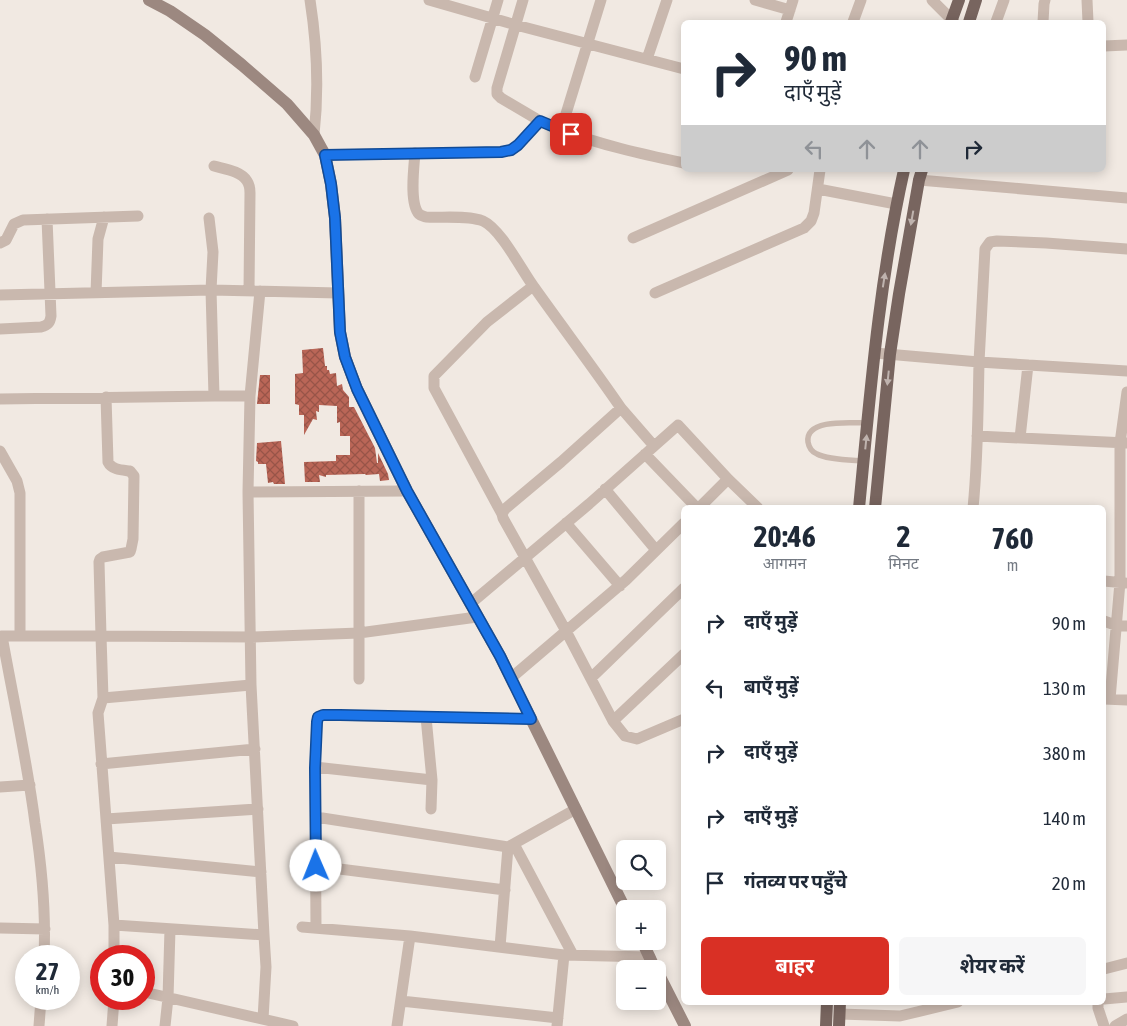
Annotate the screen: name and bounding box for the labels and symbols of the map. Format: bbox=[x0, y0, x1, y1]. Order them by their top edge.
pin bbox=[550, 113, 592, 155]
one-way arrow bbox=[908, 210, 916, 226]
one-way arrow bbox=[880, 272, 888, 288]
one-way arrow bbox=[884, 371, 892, 387]
one-way arrow bbox=[862, 433, 870, 449]
position arrow bbox=[289, 839, 341, 891]
speed limit sign: 30 bbox=[90, 945, 155, 1010]

